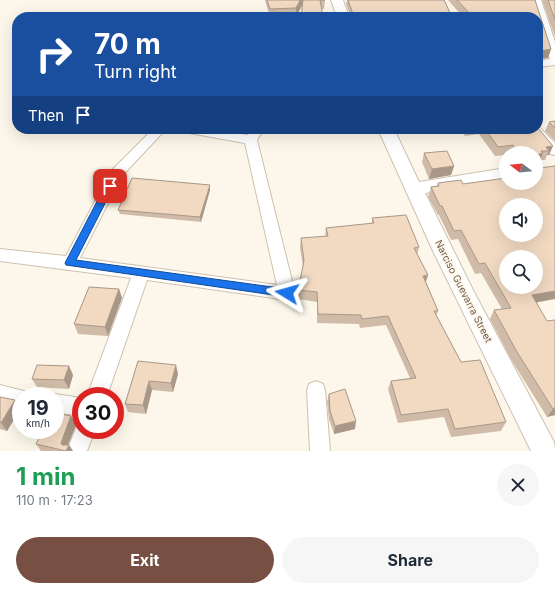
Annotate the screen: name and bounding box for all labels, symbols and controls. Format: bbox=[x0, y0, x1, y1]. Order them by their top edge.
text: 70 m bbox=[94, 27, 161, 61]
icon: right bbox=[28, 28, 80, 80]
text: Turn right bbox=[94, 61, 177, 82]
icon: arrive bbox=[72, 104, 94, 126]
text: Then bbox=[28, 106, 64, 125]
north arrow bbox=[499, 146, 543, 190]
map controls bbox=[499, 146, 543, 294]
pin bbox=[93, 169, 127, 203]
icon: arrive bbox=[99, 175, 121, 197]
button: sound bbox=[499, 198, 543, 242]
street label: Narciso Guevarra Street bbox=[433, 238, 495, 345]
button: search bbox=[499, 250, 543, 294]
position arrow bbox=[266, 272, 308, 314]
speed limit sign: 30 bbox=[72, 387, 124, 439]
text: 19 bbox=[27, 396, 49, 420]
text: km/h bbox=[26, 417, 50, 429]
text: 1 min bbox=[16, 462, 75, 491]
button: close bbox=[497, 464, 539, 506]
text: 110 m · 17:23 bbox=[16, 492, 93, 508]
button: Exit bbox=[16, 537, 274, 583]
button: Share bbox=[282, 537, 539, 583]

